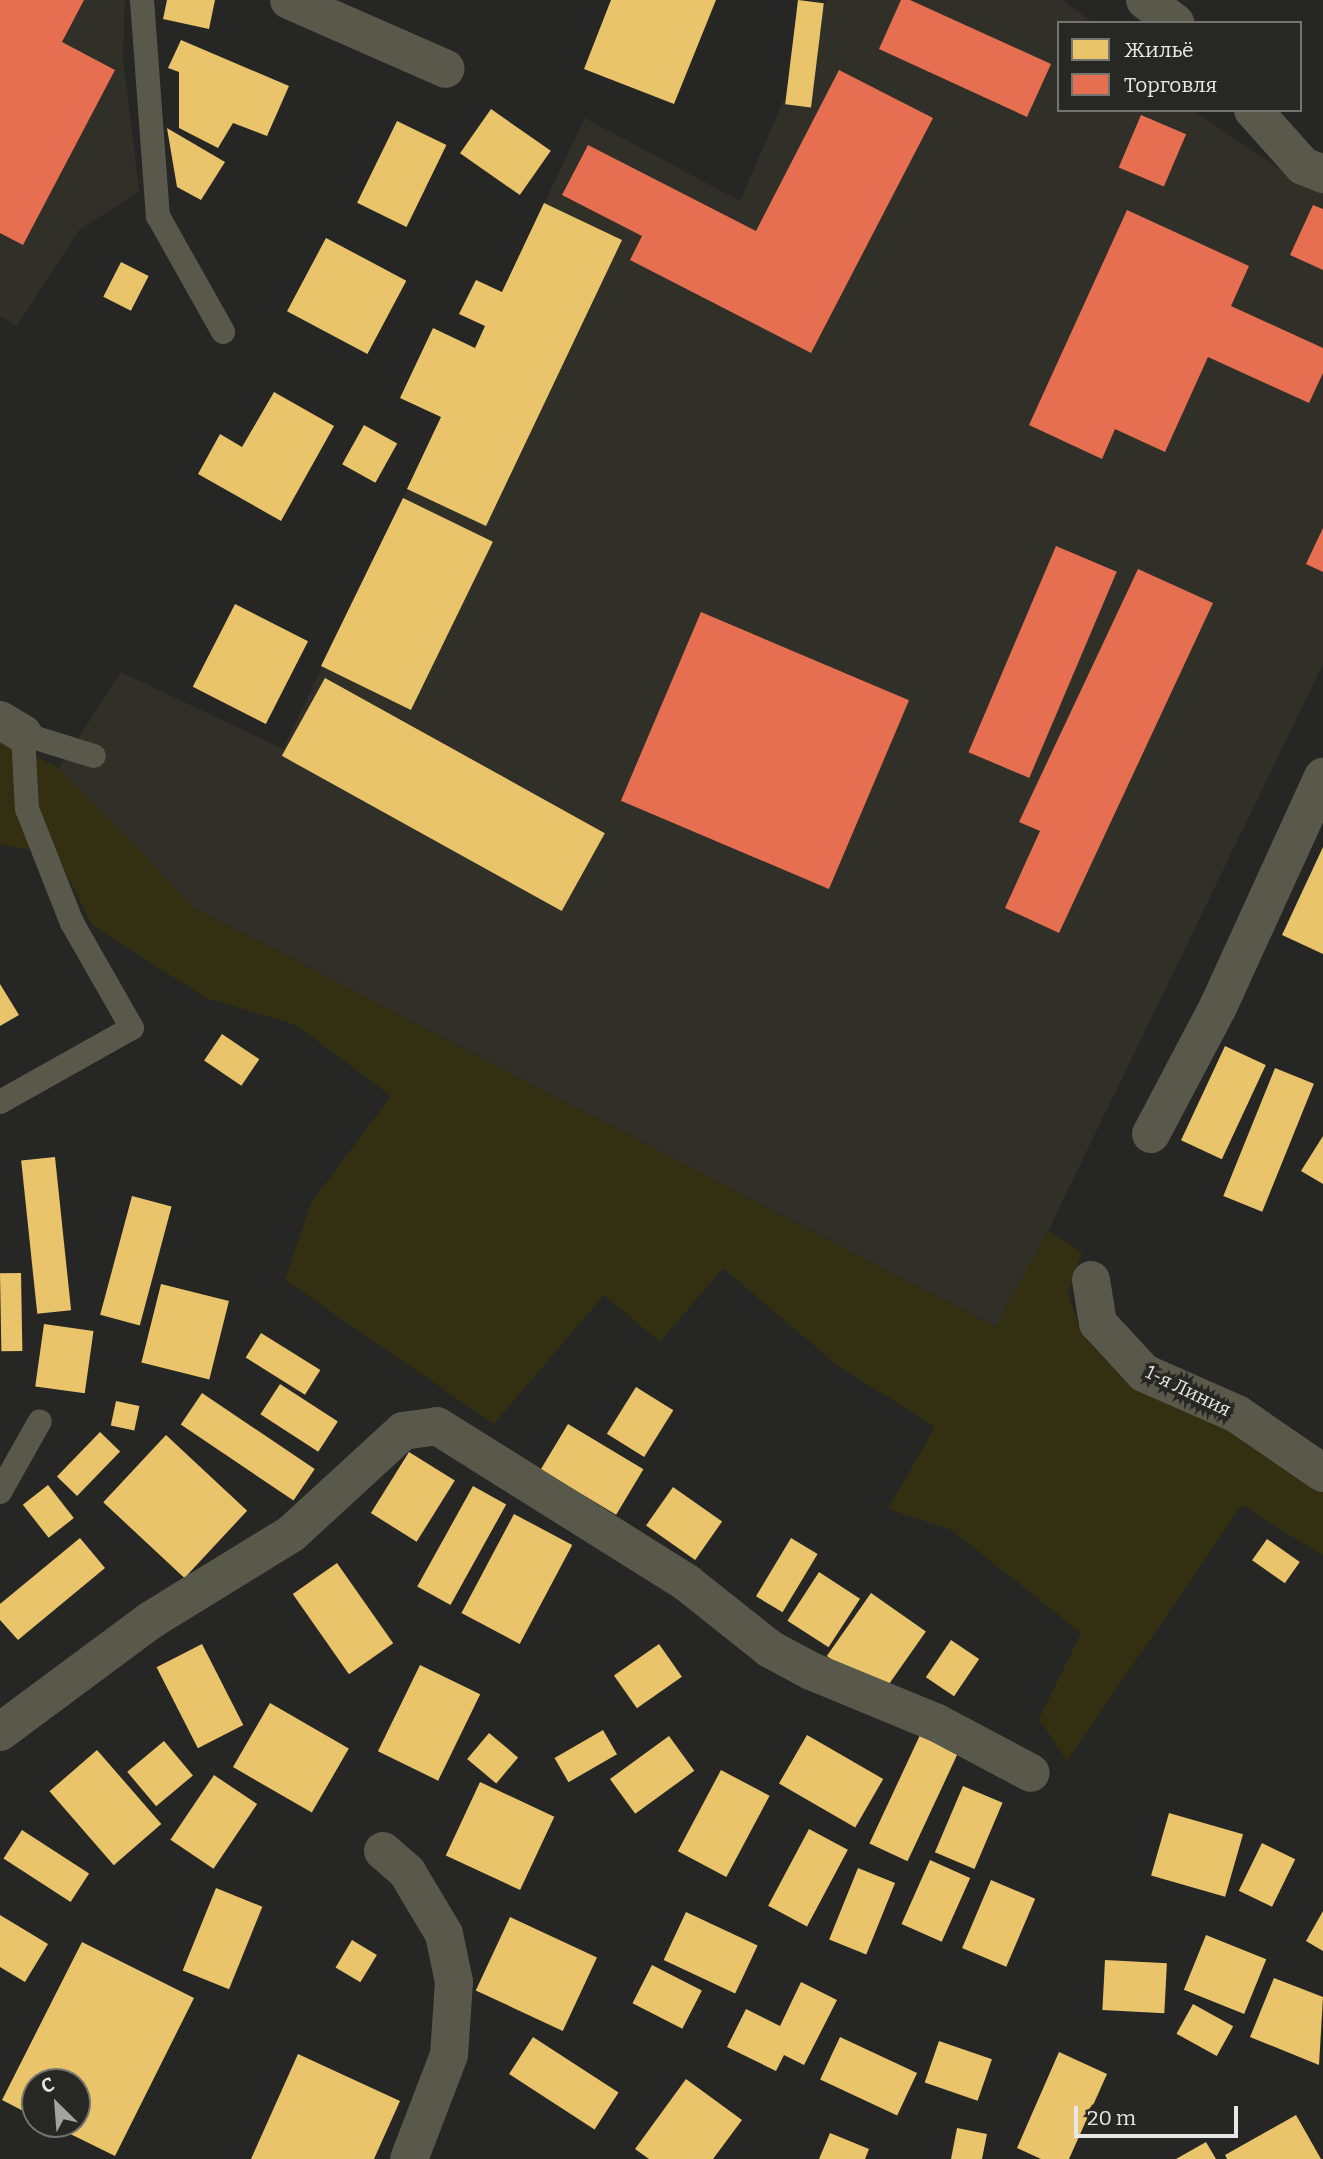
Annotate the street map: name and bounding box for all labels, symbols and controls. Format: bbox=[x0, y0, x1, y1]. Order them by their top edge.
legend bbox=[1057, 21, 1302, 112]
text: Жильё bbox=[1124, 37, 1193, 63]
text: Торговля bbox=[1124, 72, 1217, 98]
street label: 1-я Линия bbox=[1142, 1361, 1234, 1421]
north arrow bbox=[21, 2068, 91, 2138]
text: С bbox=[37, 2072, 58, 2098]
scale bar bbox=[1078, 2092, 1242, 2136]
text: 20 m bbox=[1087, 2105, 1136, 2131]

